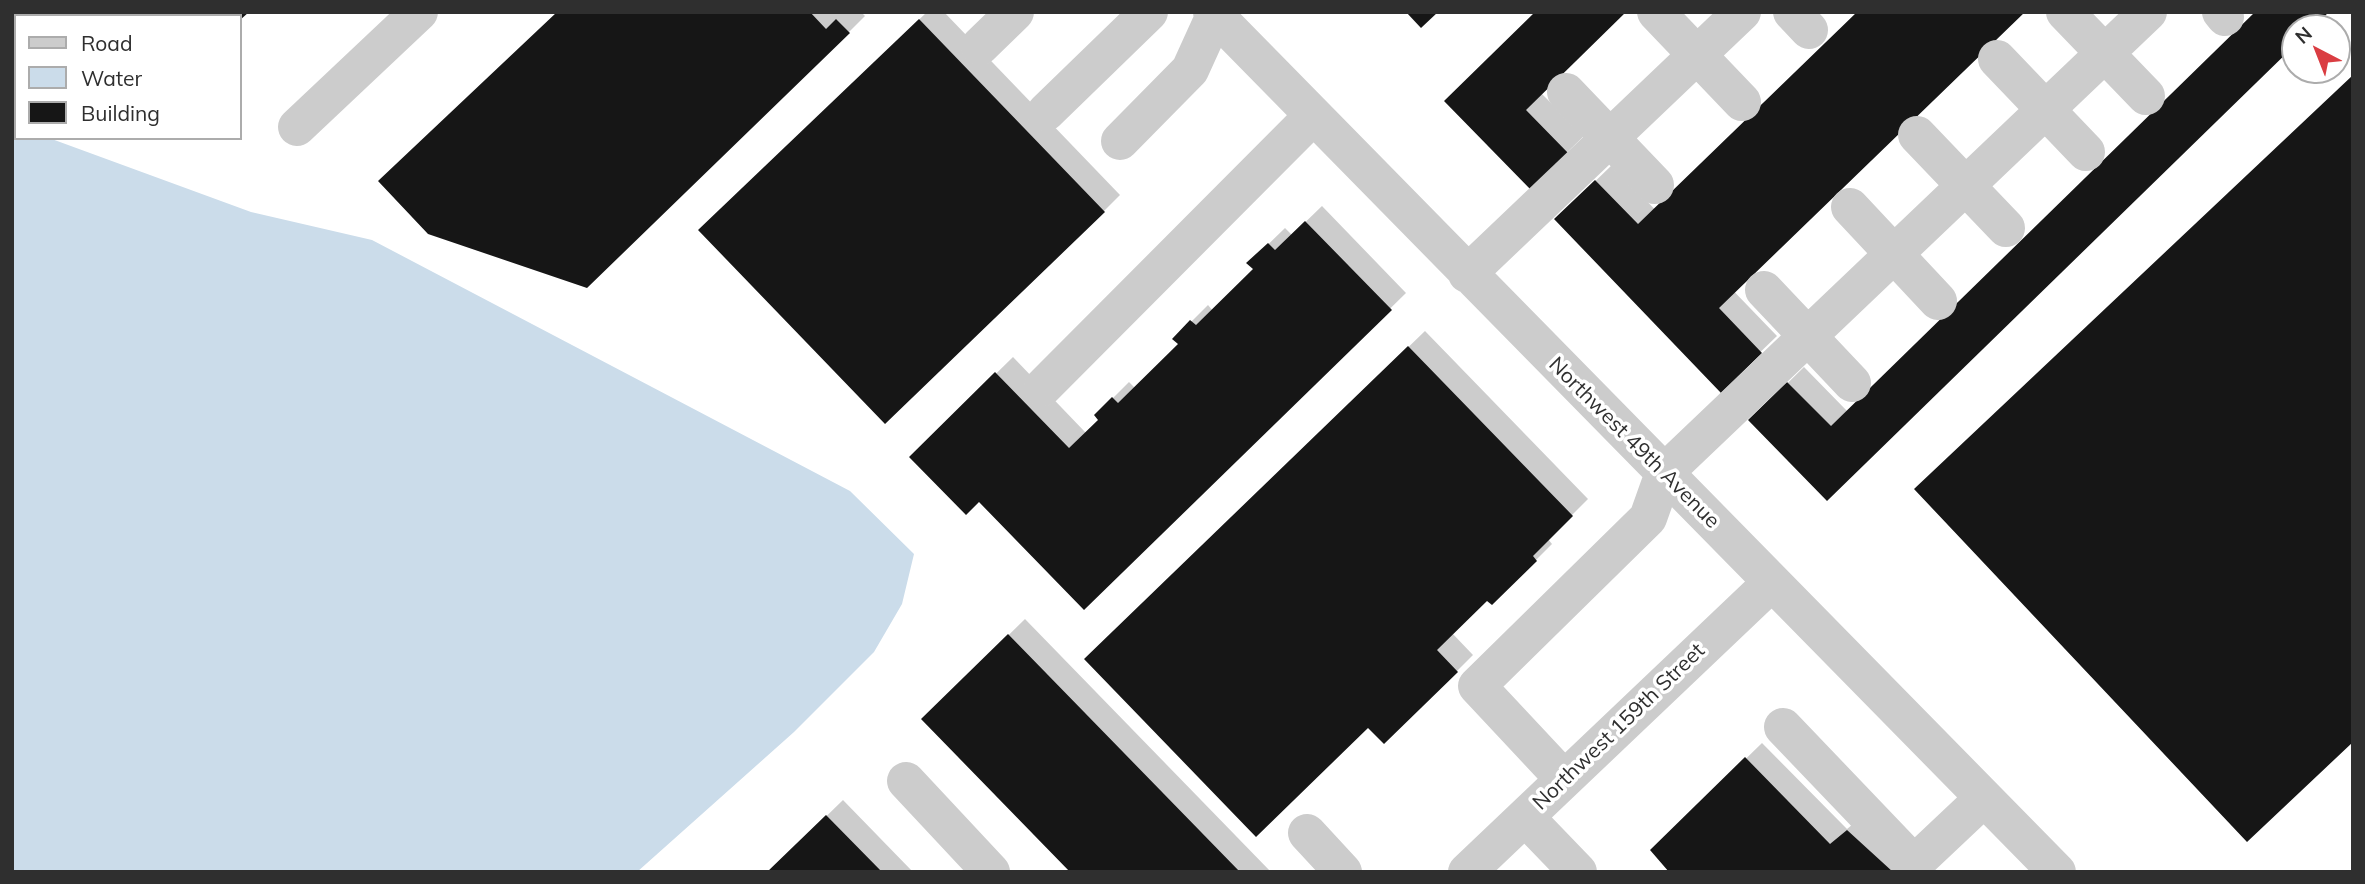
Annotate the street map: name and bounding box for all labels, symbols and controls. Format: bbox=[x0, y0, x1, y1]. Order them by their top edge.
legend bbox=[14, 14, 242, 140]
north arrow bbox=[2281, 14, 2351, 84]
text: N bbox=[2290, 21, 2317, 49]
text: Road bbox=[81, 30, 132, 56]
text: Water bbox=[81, 65, 142, 91]
text: Building bbox=[81, 100, 160, 126]
street label: Northwest 49th Avenue bbox=[1543, 352, 1725, 534]
street label: Northwest 159th Street bbox=[1528, 638, 1710, 816]

